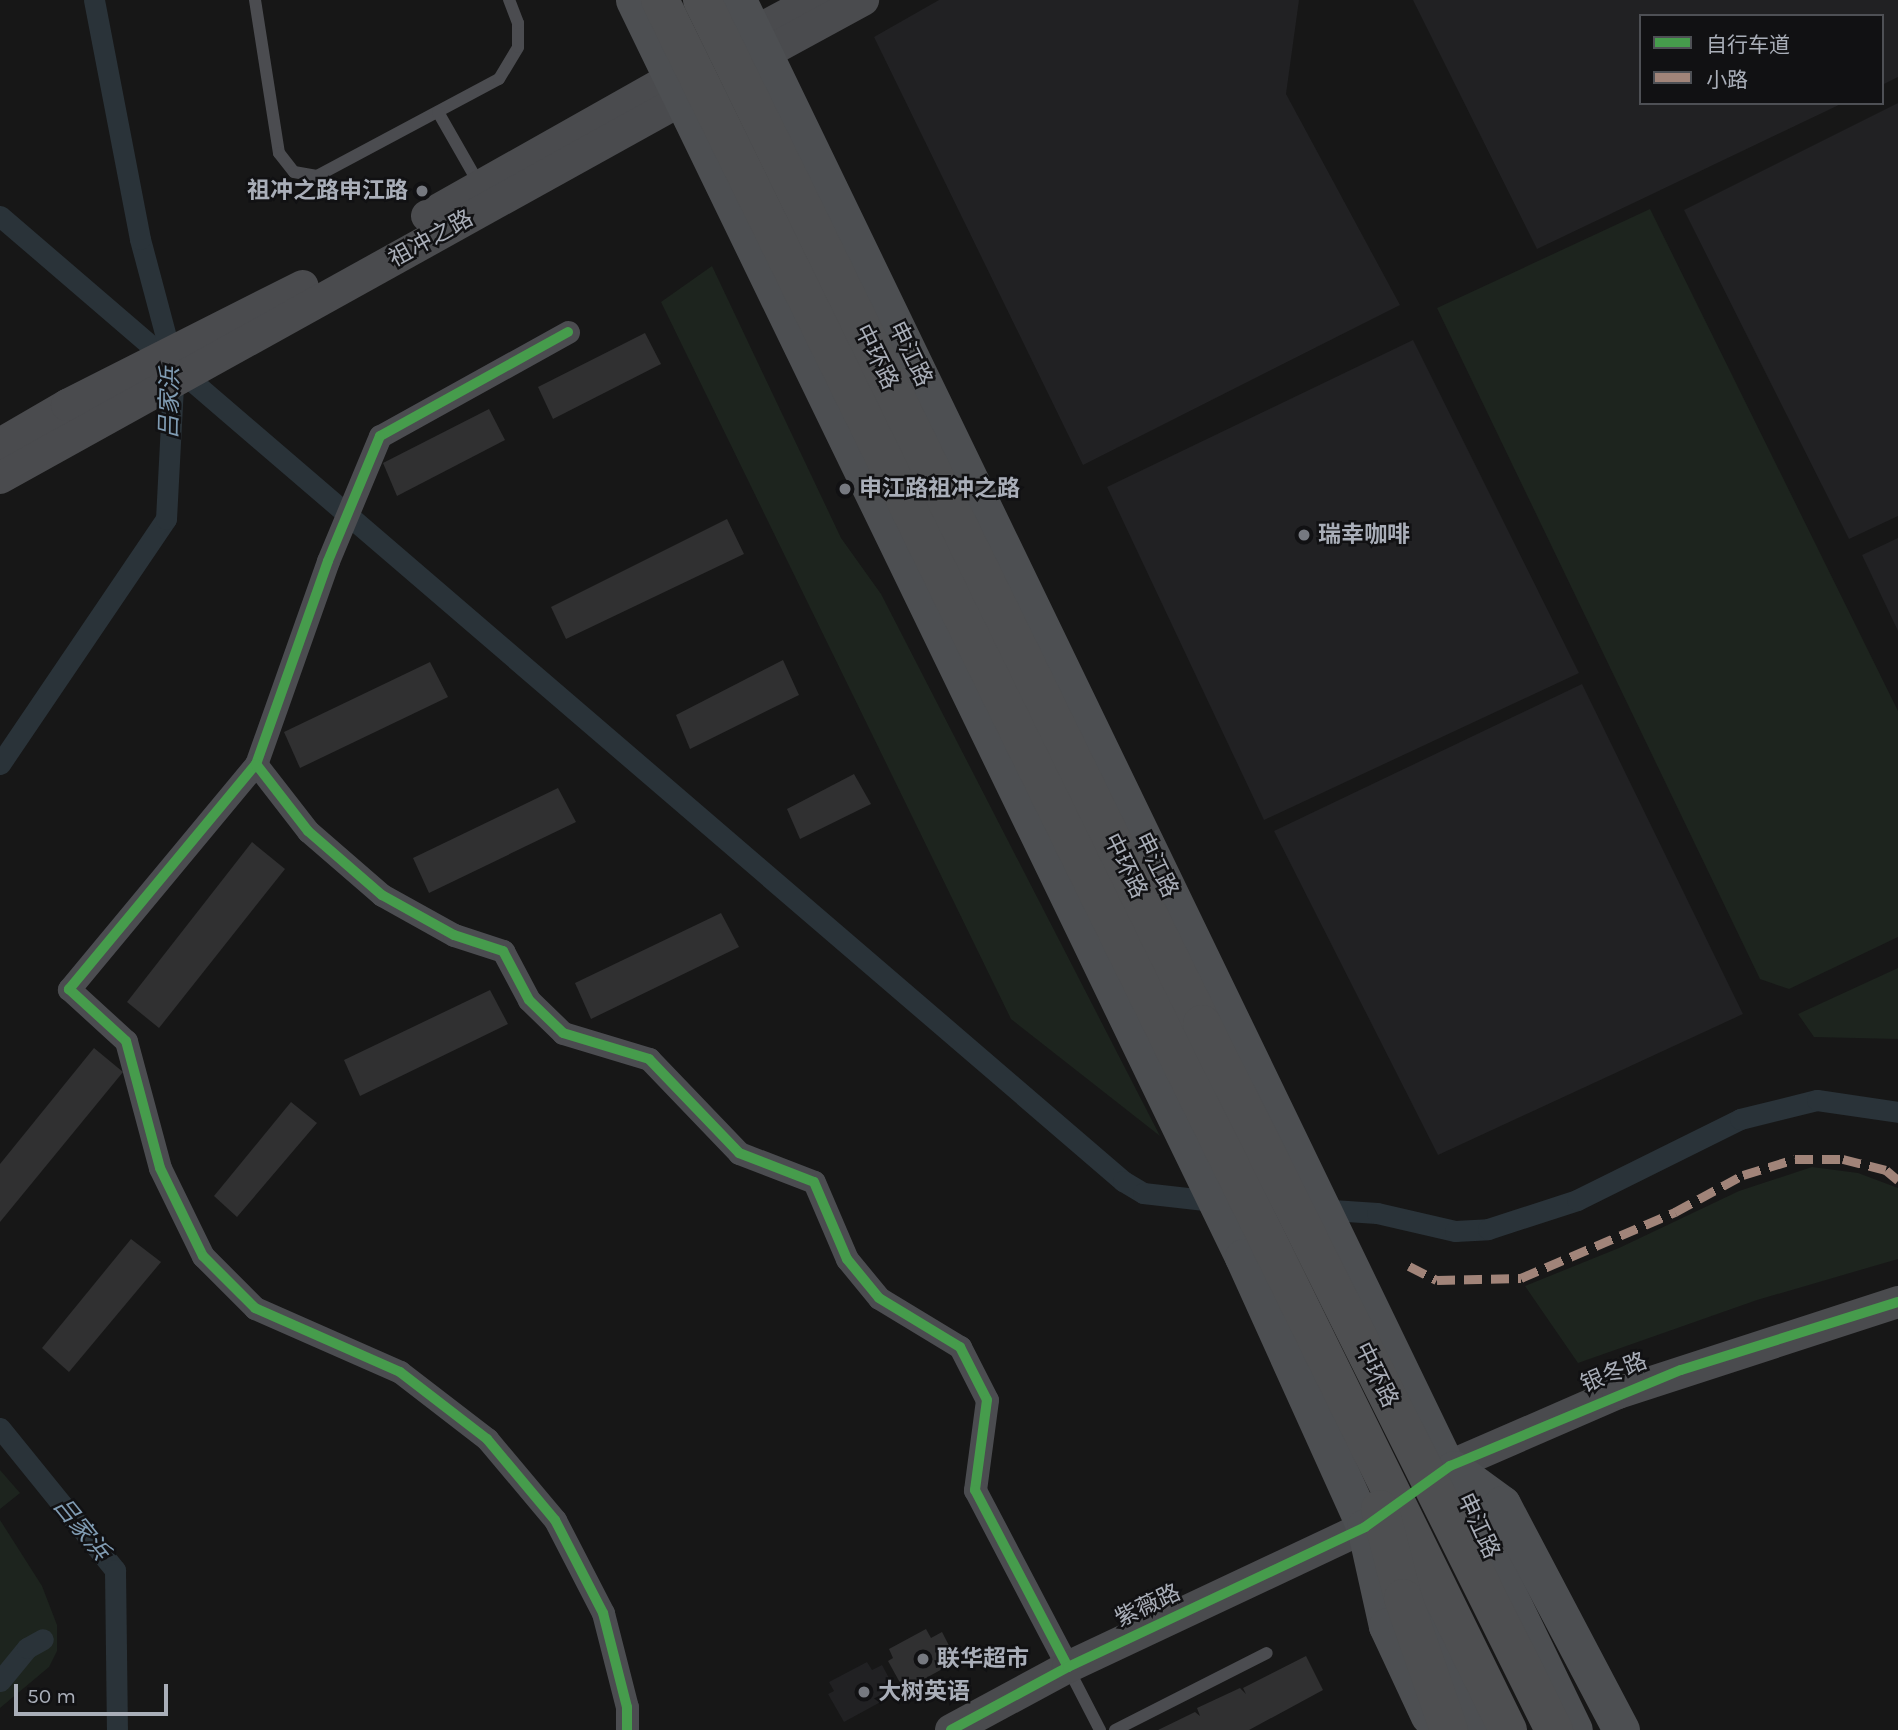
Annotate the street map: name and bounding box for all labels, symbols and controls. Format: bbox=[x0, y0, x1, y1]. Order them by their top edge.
legend bbox=[1639, 14, 1884, 105]
text: 自行车道 bbox=[1706, 33, 1790, 57]
text: 小路 bbox=[1706, 68, 1748, 92]
place label: 祖冲之路申江路 bbox=[247, 177, 408, 205]
marker: 祖冲之路申江路 bbox=[414, 183, 430, 199]
street label: 祖冲之路 bbox=[384, 205, 478, 273]
street label: 申江路 bbox=[882, 317, 938, 391]
street label: 中环路 bbox=[848, 320, 904, 394]
water label: 吕家浜 bbox=[155, 367, 185, 439]
place label: 申江路祖冲之路 bbox=[859, 475, 1020, 503]
marker: 申江路祖冲之路 bbox=[837, 481, 853, 497]
place label: 瑞幸咖啡 bbox=[1318, 521, 1410, 549]
marker: 瑞幸咖啡 bbox=[1296, 527, 1312, 543]
street label: 申江路 bbox=[1128, 828, 1184, 902]
street label: 中环路 bbox=[1097, 829, 1153, 903]
street label: 中环路 bbox=[1348, 1338, 1404, 1412]
street label: 银冬路 bbox=[1577, 1347, 1651, 1399]
street label: 申江路 bbox=[1451, 1489, 1505, 1563]
water label: 吕家浜 bbox=[47, 1492, 115, 1566]
street label: 紫薇路 bbox=[1111, 1579, 1185, 1633]
place label: 联华超市 bbox=[937, 1645, 1029, 1673]
marker: 联华超市 bbox=[915, 1651, 931, 1667]
scale bar bbox=[18, 1670, 172, 1714]
place label: 大树英语 bbox=[878, 1678, 970, 1706]
text: 50 m bbox=[27, 1684, 76, 1708]
marker: 大树英语 bbox=[856, 1684, 872, 1700]

